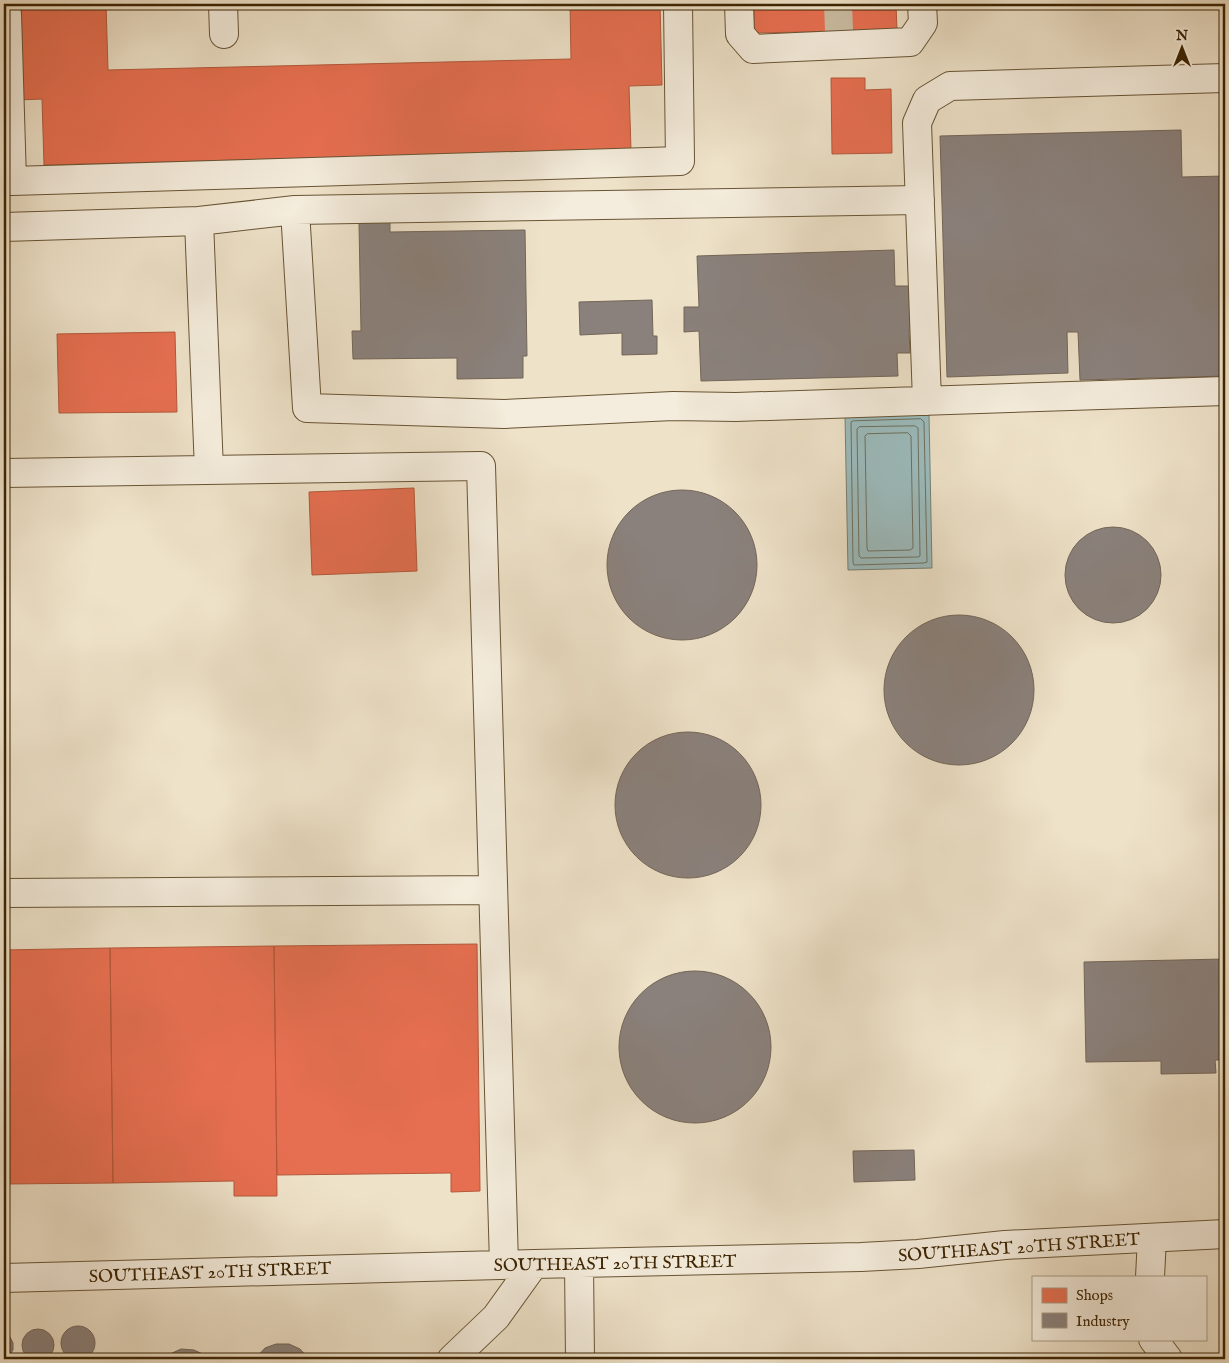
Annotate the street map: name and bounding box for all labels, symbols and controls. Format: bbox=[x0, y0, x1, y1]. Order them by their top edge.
north arrow bbox=[1156, 22, 1206, 72]
text: N bbox=[1175, 27, 1188, 45]
street label: SOUTHEAST 20TH STREET bbox=[897, 1229, 1141, 1268]
street label: SOUTHEAST 20TH STREET bbox=[494, 1251, 737, 1278]
street label: SOUTHEAST 20TH STREET bbox=[88, 1258, 332, 1289]
legend bbox=[1032, 1276, 1206, 1340]
text: Shops bbox=[1076, 1286, 1113, 1305]
text: Industry bbox=[1076, 1312, 1130, 1331]

